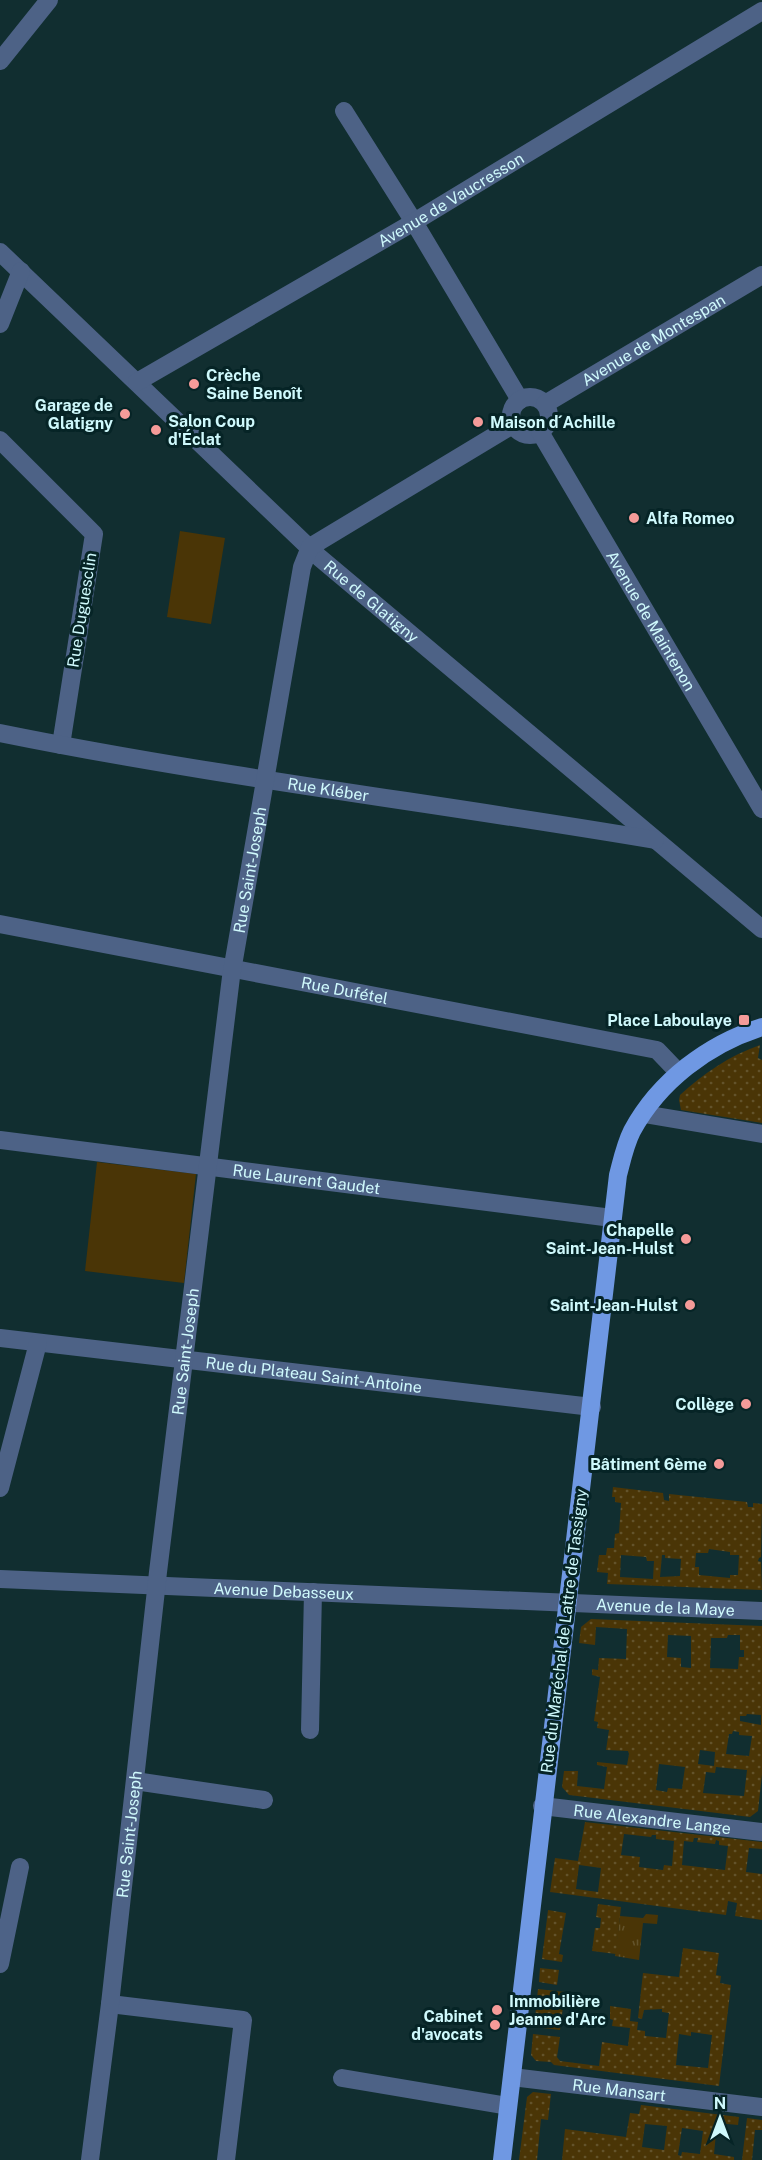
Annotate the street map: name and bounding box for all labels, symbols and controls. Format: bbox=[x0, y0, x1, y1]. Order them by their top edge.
street label: Avenue de Vaucresson bbox=[374, 148, 527, 250]
street label: Avenue de Montespan bbox=[578, 290, 729, 390]
place label: Crèche Saine Benoît bbox=[206, 366, 303, 403]
marker: Crèche Saine Benoît bbox=[187, 377, 201, 391]
place label: Garage de Glatigny bbox=[35, 396, 113, 433]
marker: Garage de Glatigny bbox=[118, 407, 132, 421]
place label: Salon Coup d'Éclat bbox=[168, 412, 255, 449]
place label: Maison d´Achille bbox=[490, 413, 615, 432]
marker: Maison d´Achille bbox=[471, 415, 485, 429]
marker: Salon Coup d'Éclat bbox=[149, 423, 163, 437]
place label: Alfa Romeo bbox=[646, 509, 735, 528]
marker: Alfa Romeo bbox=[627, 511, 641, 525]
street label: Avenue de Maintenon bbox=[602, 547, 700, 694]
street label: Rue Duguesclin bbox=[64, 551, 100, 669]
street label: Rue de Glatigny bbox=[320, 556, 423, 647]
street label: Rue Kléber bbox=[286, 774, 370, 805]
street label: Rue Saint-Joseph bbox=[229, 805, 270, 935]
street label: Rue Dufétel bbox=[300, 972, 390, 1008]
place label: Place Laboulaye bbox=[607, 1011, 732, 1030]
marker: Place Laboulaye bbox=[737, 1013, 751, 1027]
street label: Rue Laurent Gaudet bbox=[232, 1160, 381, 1198]
place label: Chapelle Saint-Jean-Hulst bbox=[546, 1221, 674, 1258]
marker: Chapelle Saint-Jean-Hulst bbox=[679, 1232, 693, 1246]
street label: Rue Saint-Joseph bbox=[168, 1287, 202, 1416]
place label: Saint-Jean-Hulst bbox=[550, 1296, 678, 1315]
marker: Saint-Jean-Hulst bbox=[683, 1298, 697, 1312]
street label: Rue du Plateau Saint-Antoine bbox=[205, 1353, 423, 1397]
place label: Collège bbox=[675, 1395, 734, 1414]
marker: Collège bbox=[739, 1397, 753, 1411]
place label: Bâtiment 6ème bbox=[590, 1455, 707, 1474]
marker: Bâtiment 6ème bbox=[712, 1457, 726, 1471]
street label: Rue du Maréchal de Lattre de Tassigny bbox=[537, 1487, 591, 1774]
street label: Avenue Debasseux bbox=[213, 1578, 354, 1603]
street label: Avenue de la Maye bbox=[596, 1595, 735, 1619]
street label: Rue Saint-Joseph bbox=[112, 1770, 145, 1899]
street label: Rue Alexandre Lange bbox=[572, 1800, 732, 1838]
place label: Immobilière Jeanne d'Arc bbox=[509, 1992, 606, 2029]
marker: Immobilière Jeanne d'Arc bbox=[490, 2003, 504, 2017]
place label: Cabinet d'avocats bbox=[411, 2007, 483, 2044]
marker: Cabinet d'avocats bbox=[488, 2018, 502, 2032]
street label: Rue Mansart bbox=[571, 2075, 667, 2105]
north arrow bbox=[690, 2088, 750, 2148]
text: N bbox=[714, 2094, 726, 2113]

